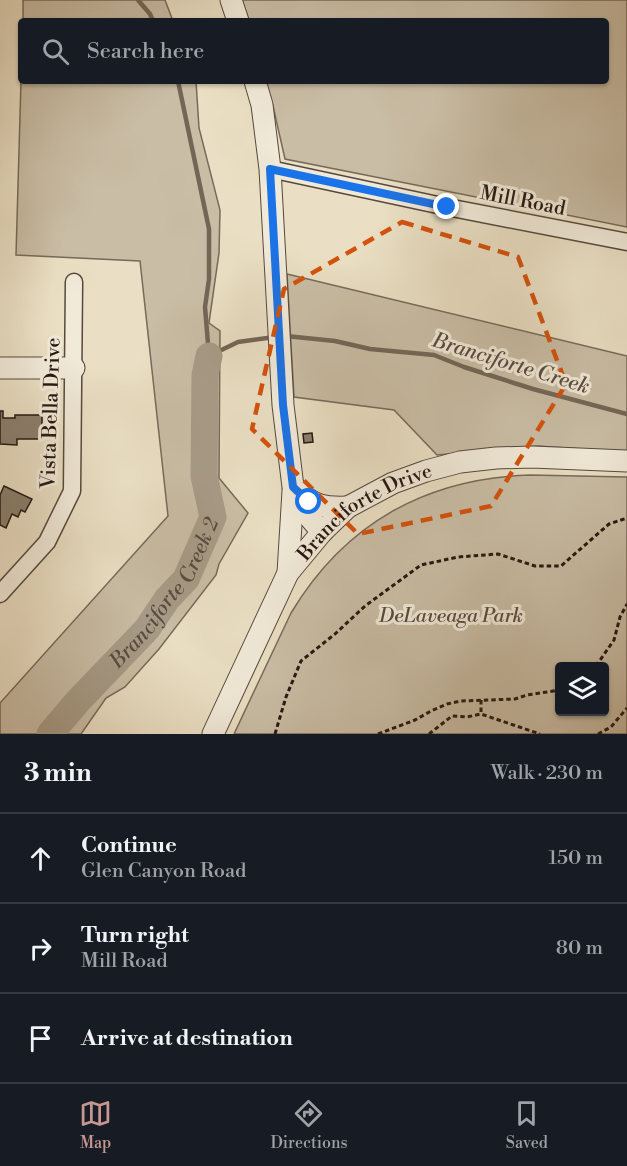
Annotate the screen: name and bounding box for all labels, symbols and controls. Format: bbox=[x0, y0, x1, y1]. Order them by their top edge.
search box bbox=[18, 18, 609, 84]
icon: search bbox=[39, 35, 72, 68]
text: Search here bbox=[87, 38, 204, 65]
street label: Mill Road bbox=[478, 181, 568, 222]
route end bbox=[433, 193, 459, 219]
water label: Branciforte Creek bbox=[428, 327, 592, 400]
street label: Vista Bella Drive bbox=[36, 337, 67, 490]
street label: Branciforte Drive bbox=[292, 459, 435, 567]
route start bbox=[295, 488, 321, 514]
water label: Branciforte Creek 2 bbox=[103, 513, 225, 675]
park label: DeLaveaga Park bbox=[378, 604, 523, 629]
map controls bbox=[555, 662, 609, 716]
button: layers bbox=[555, 662, 609, 716]
text: 3 min bbox=[24, 757, 92, 789]
text: Walk · 230 m bbox=[491, 761, 603, 786]
text: Continue bbox=[81, 832, 177, 859]
icon: ahead bbox=[24, 842, 57, 875]
text: 150 m bbox=[548, 846, 603, 871]
text: Glen Canyon Road bbox=[81, 859, 246, 884]
text: Turn right bbox=[81, 922, 189, 949]
icon: right bbox=[24, 932, 57, 965]
text: 80 m bbox=[556, 936, 603, 961]
text: Mill Road bbox=[81, 949, 168, 974]
icon: arrive bbox=[24, 1022, 57, 1055]
text: Arrive at destination bbox=[81, 1025, 293, 1052]
tab: Map bbox=[79, 1097, 112, 1153]
tab: Directions bbox=[270, 1097, 348, 1153]
tab: Saved bbox=[506, 1097, 548, 1153]

